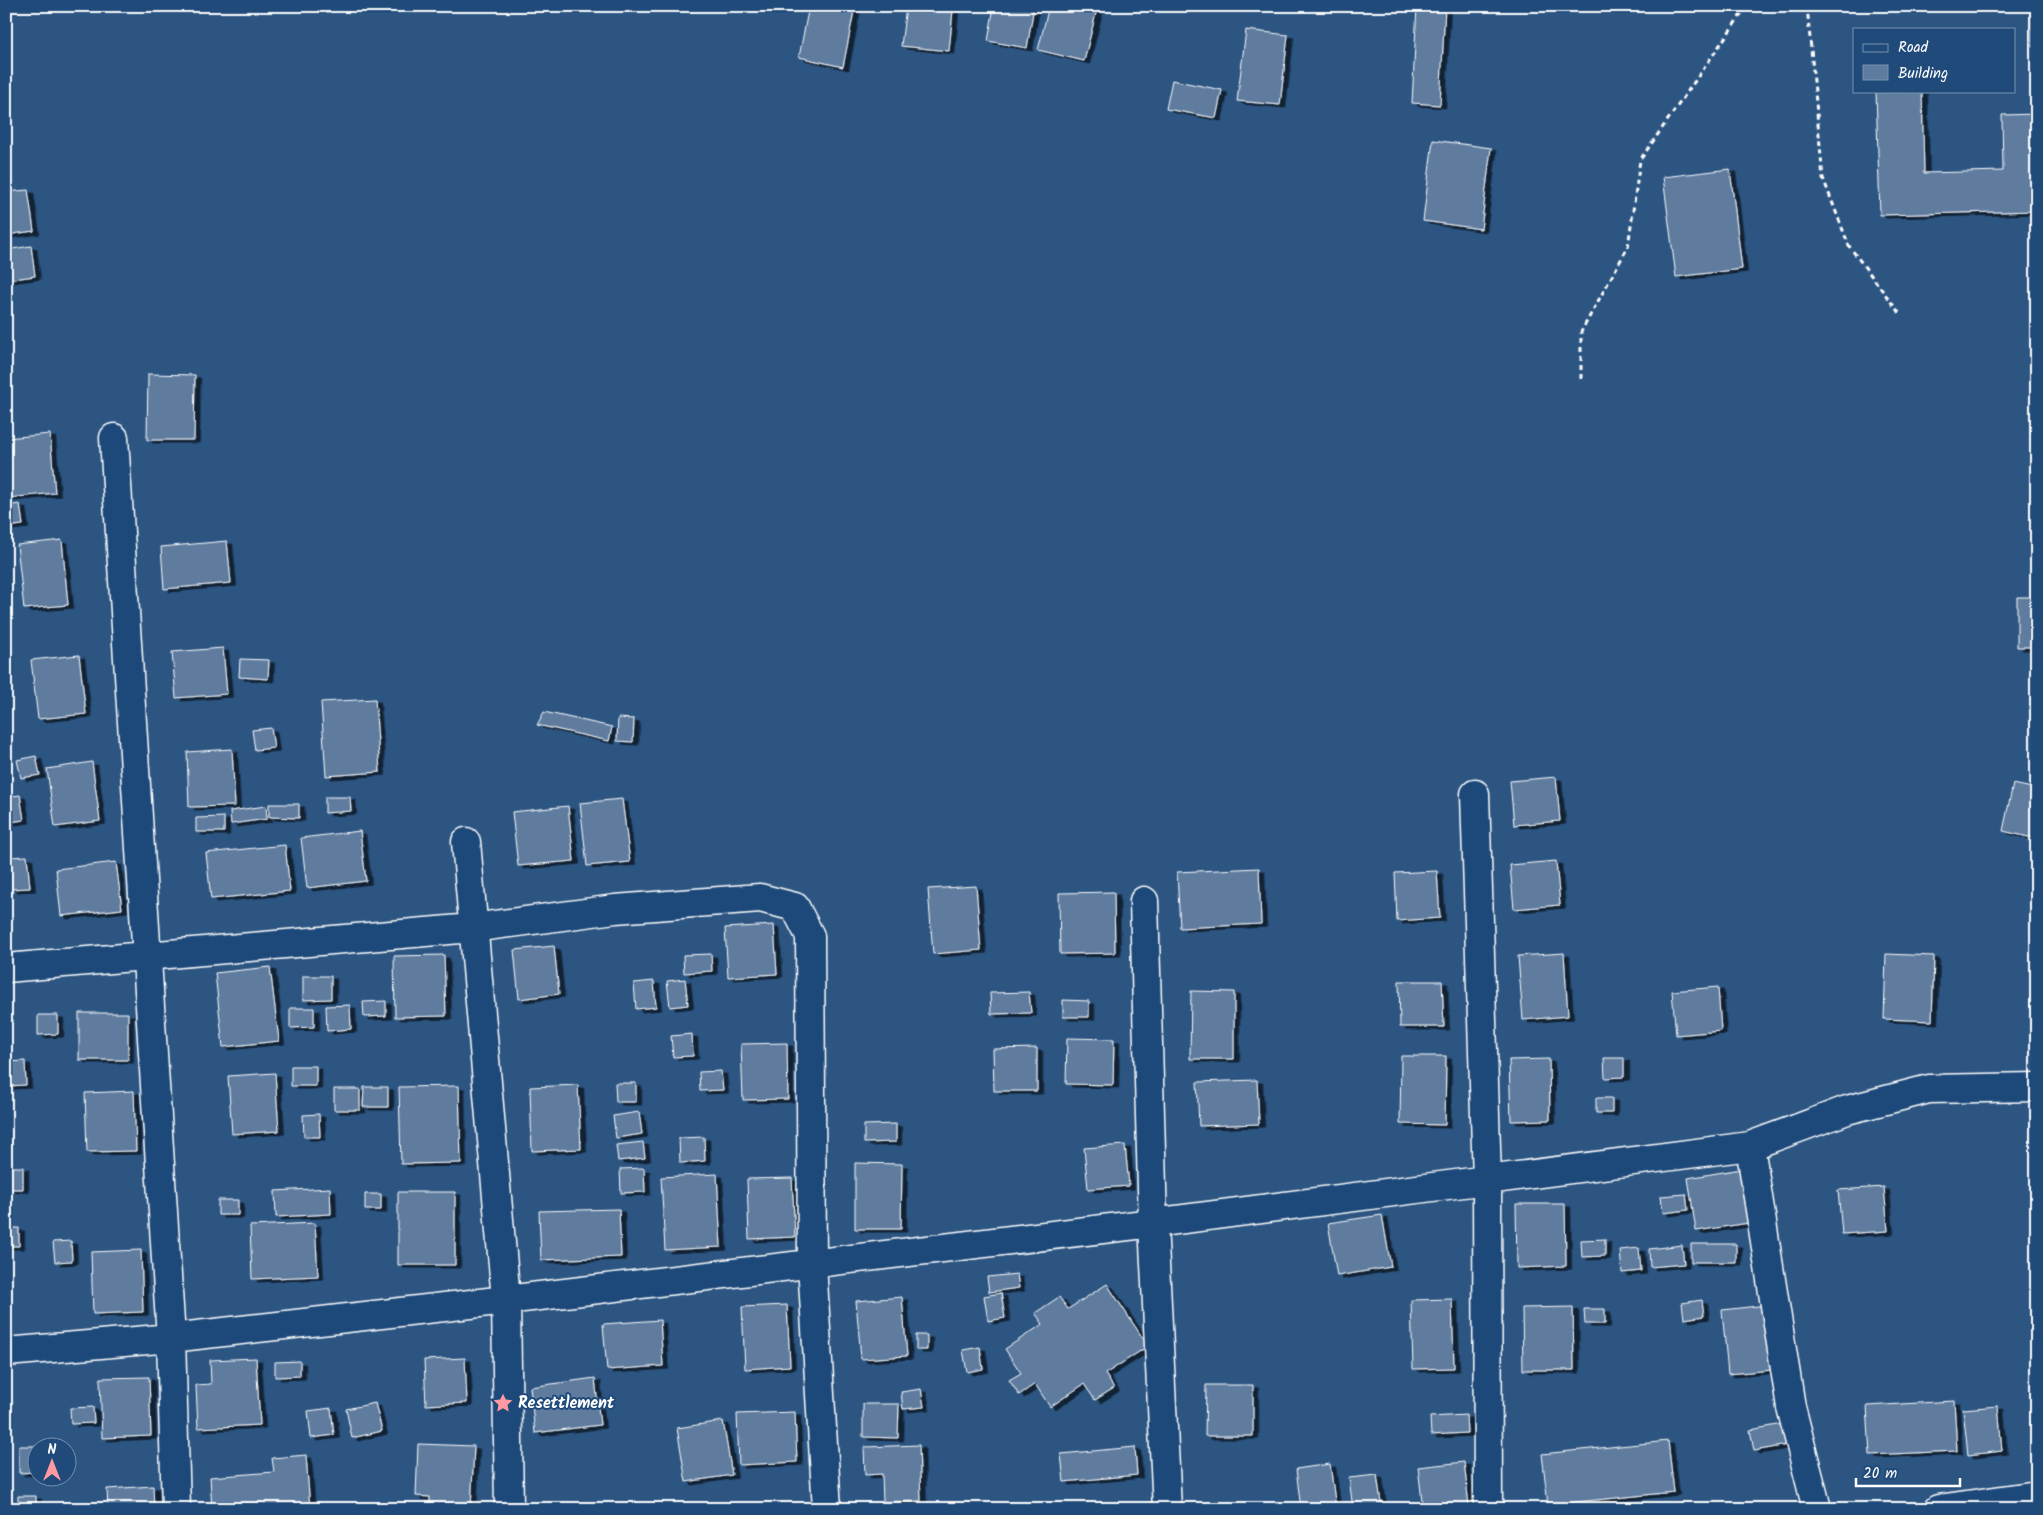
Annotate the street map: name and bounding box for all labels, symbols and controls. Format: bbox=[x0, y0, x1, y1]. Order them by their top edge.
legend bbox=[1853, 28, 2016, 92]
text: Road bbox=[1898, 36, 1929, 60]
text: Building bbox=[1898, 62, 1948, 86]
place label: Resettlement bbox=[518, 1391, 615, 1416]
place icon: Resettlement bbox=[492, 1392, 514, 1414]
north arrow bbox=[28, 1438, 78, 1488]
text: N bbox=[48, 1439, 57, 1461]
scale bar bbox=[1856, 1455, 1959, 1487]
text: 20 m bbox=[1863, 1462, 1897, 1486]

